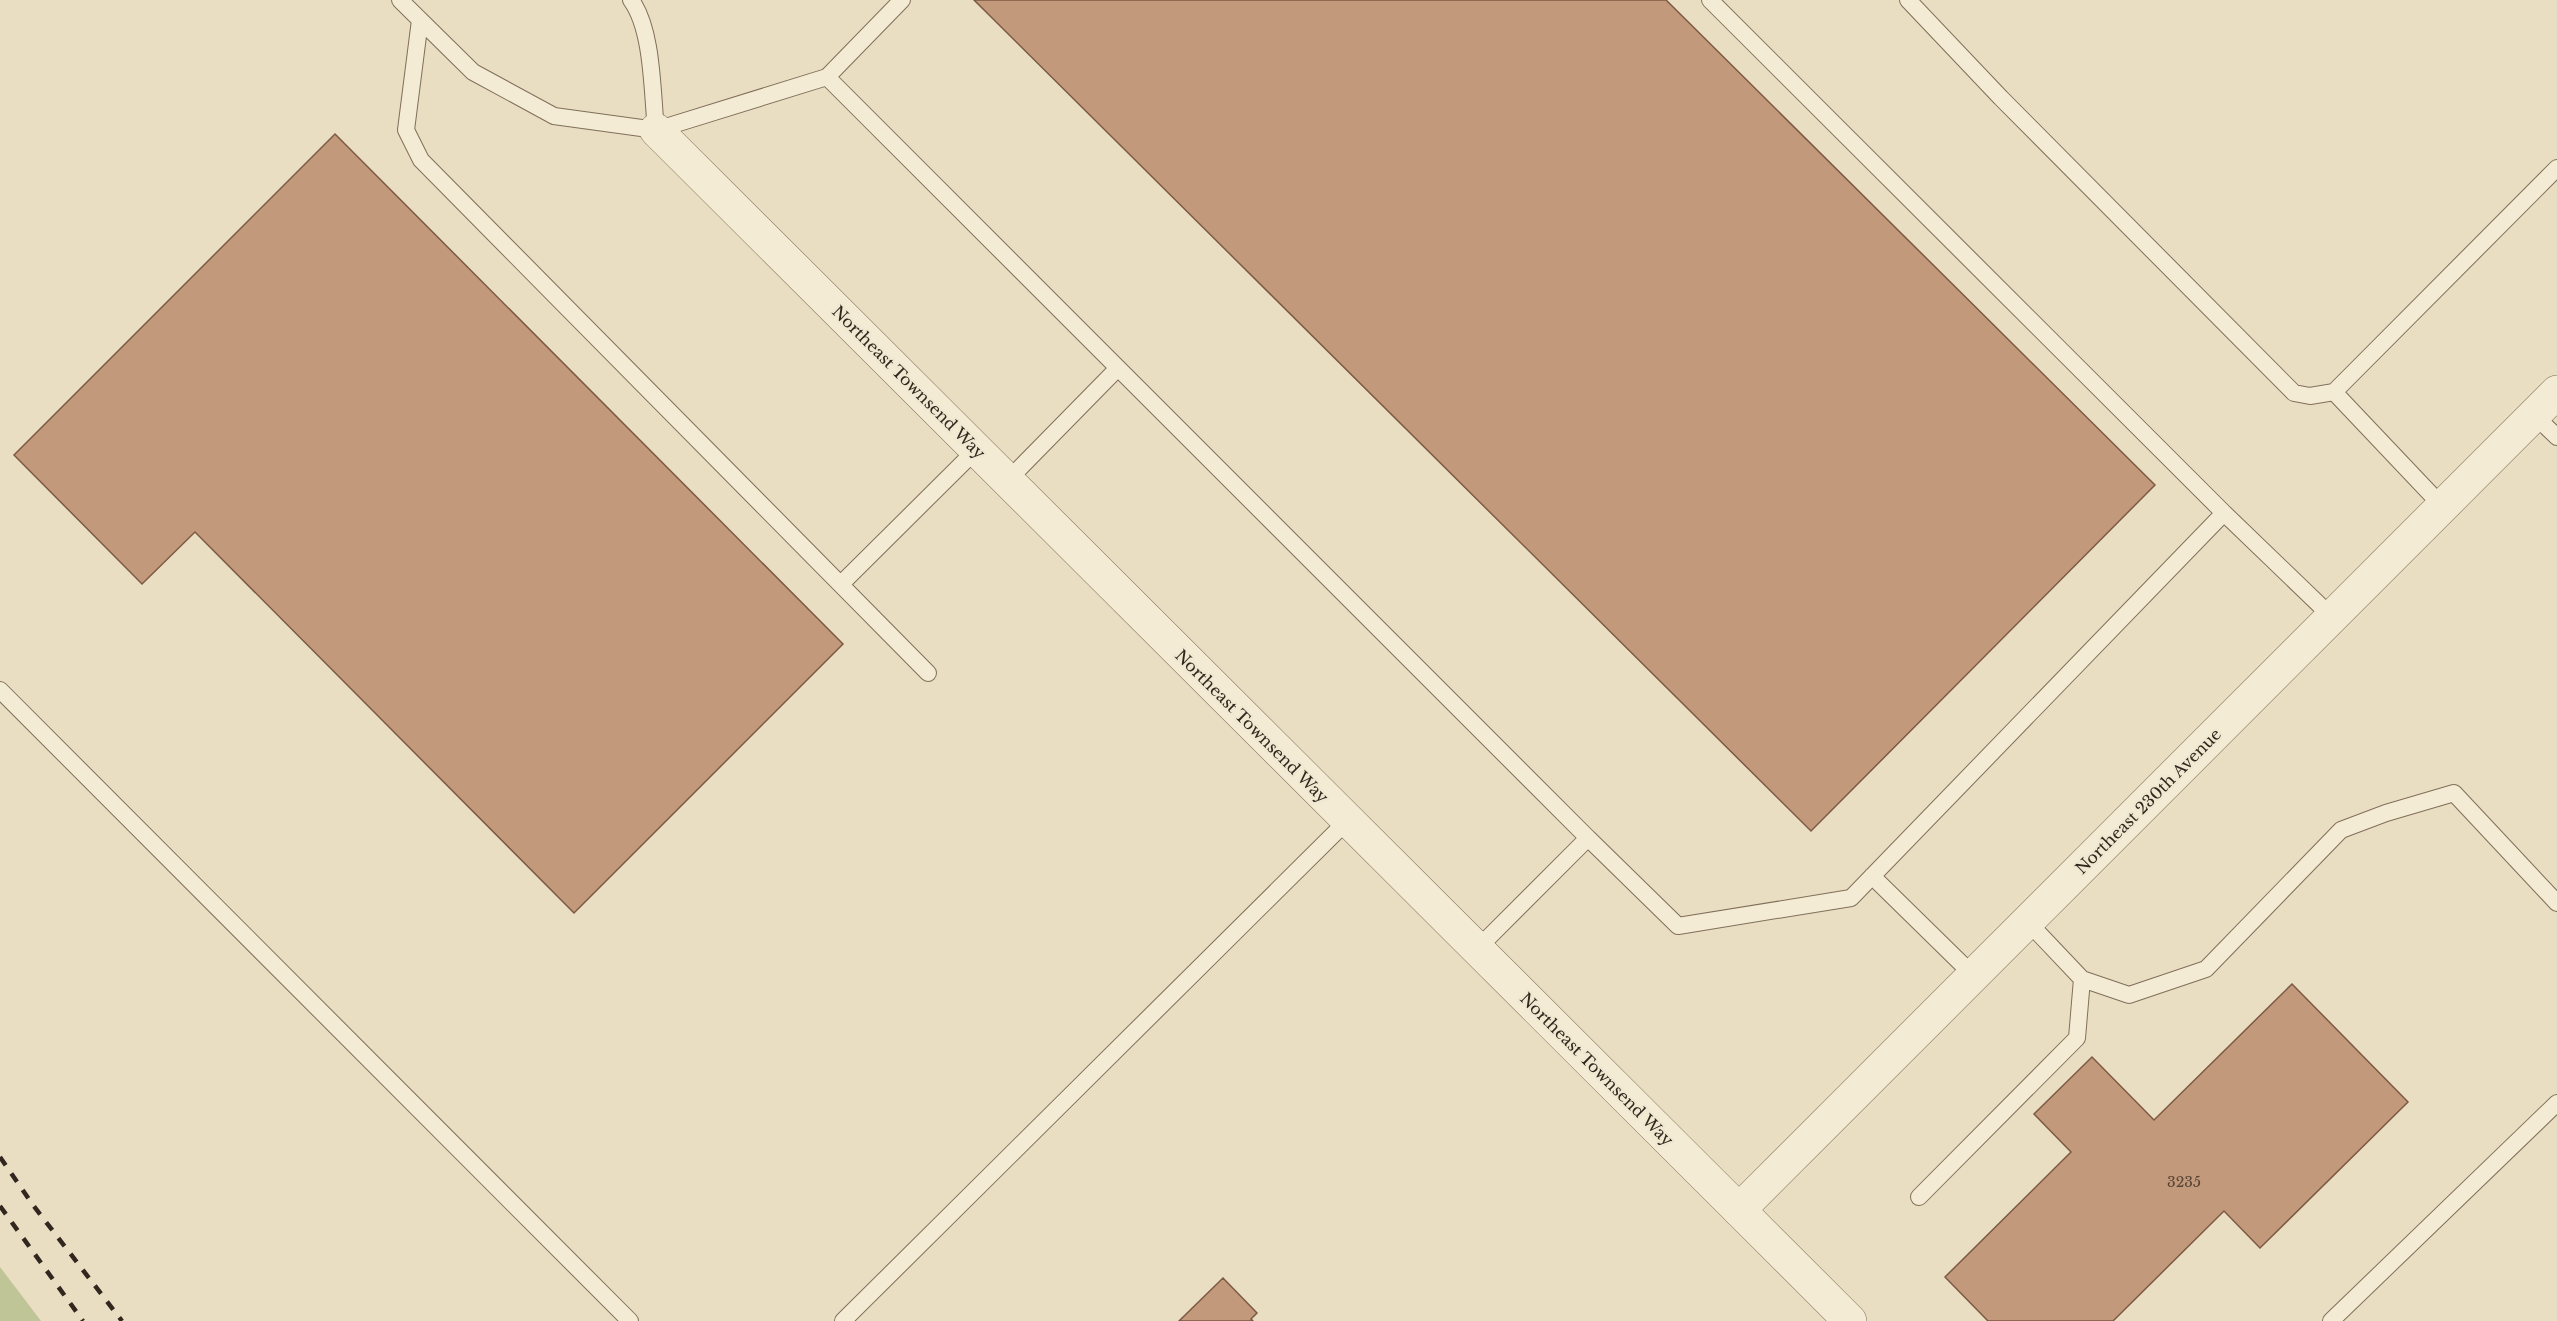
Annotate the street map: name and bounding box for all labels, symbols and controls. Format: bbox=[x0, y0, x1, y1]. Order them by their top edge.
street label: Northeast Townsend Way bbox=[828, 301, 990, 463]
street label: Northeast Townsend Way bbox=[1171, 645, 1333, 807]
street label: Northeast 230th Avenue bbox=[2071, 724, 2225, 878]
street label: Northeast Townsend Way bbox=[1516, 988, 1678, 1150]
house number: 3235 bbox=[2167, 1173, 2201, 1191]

